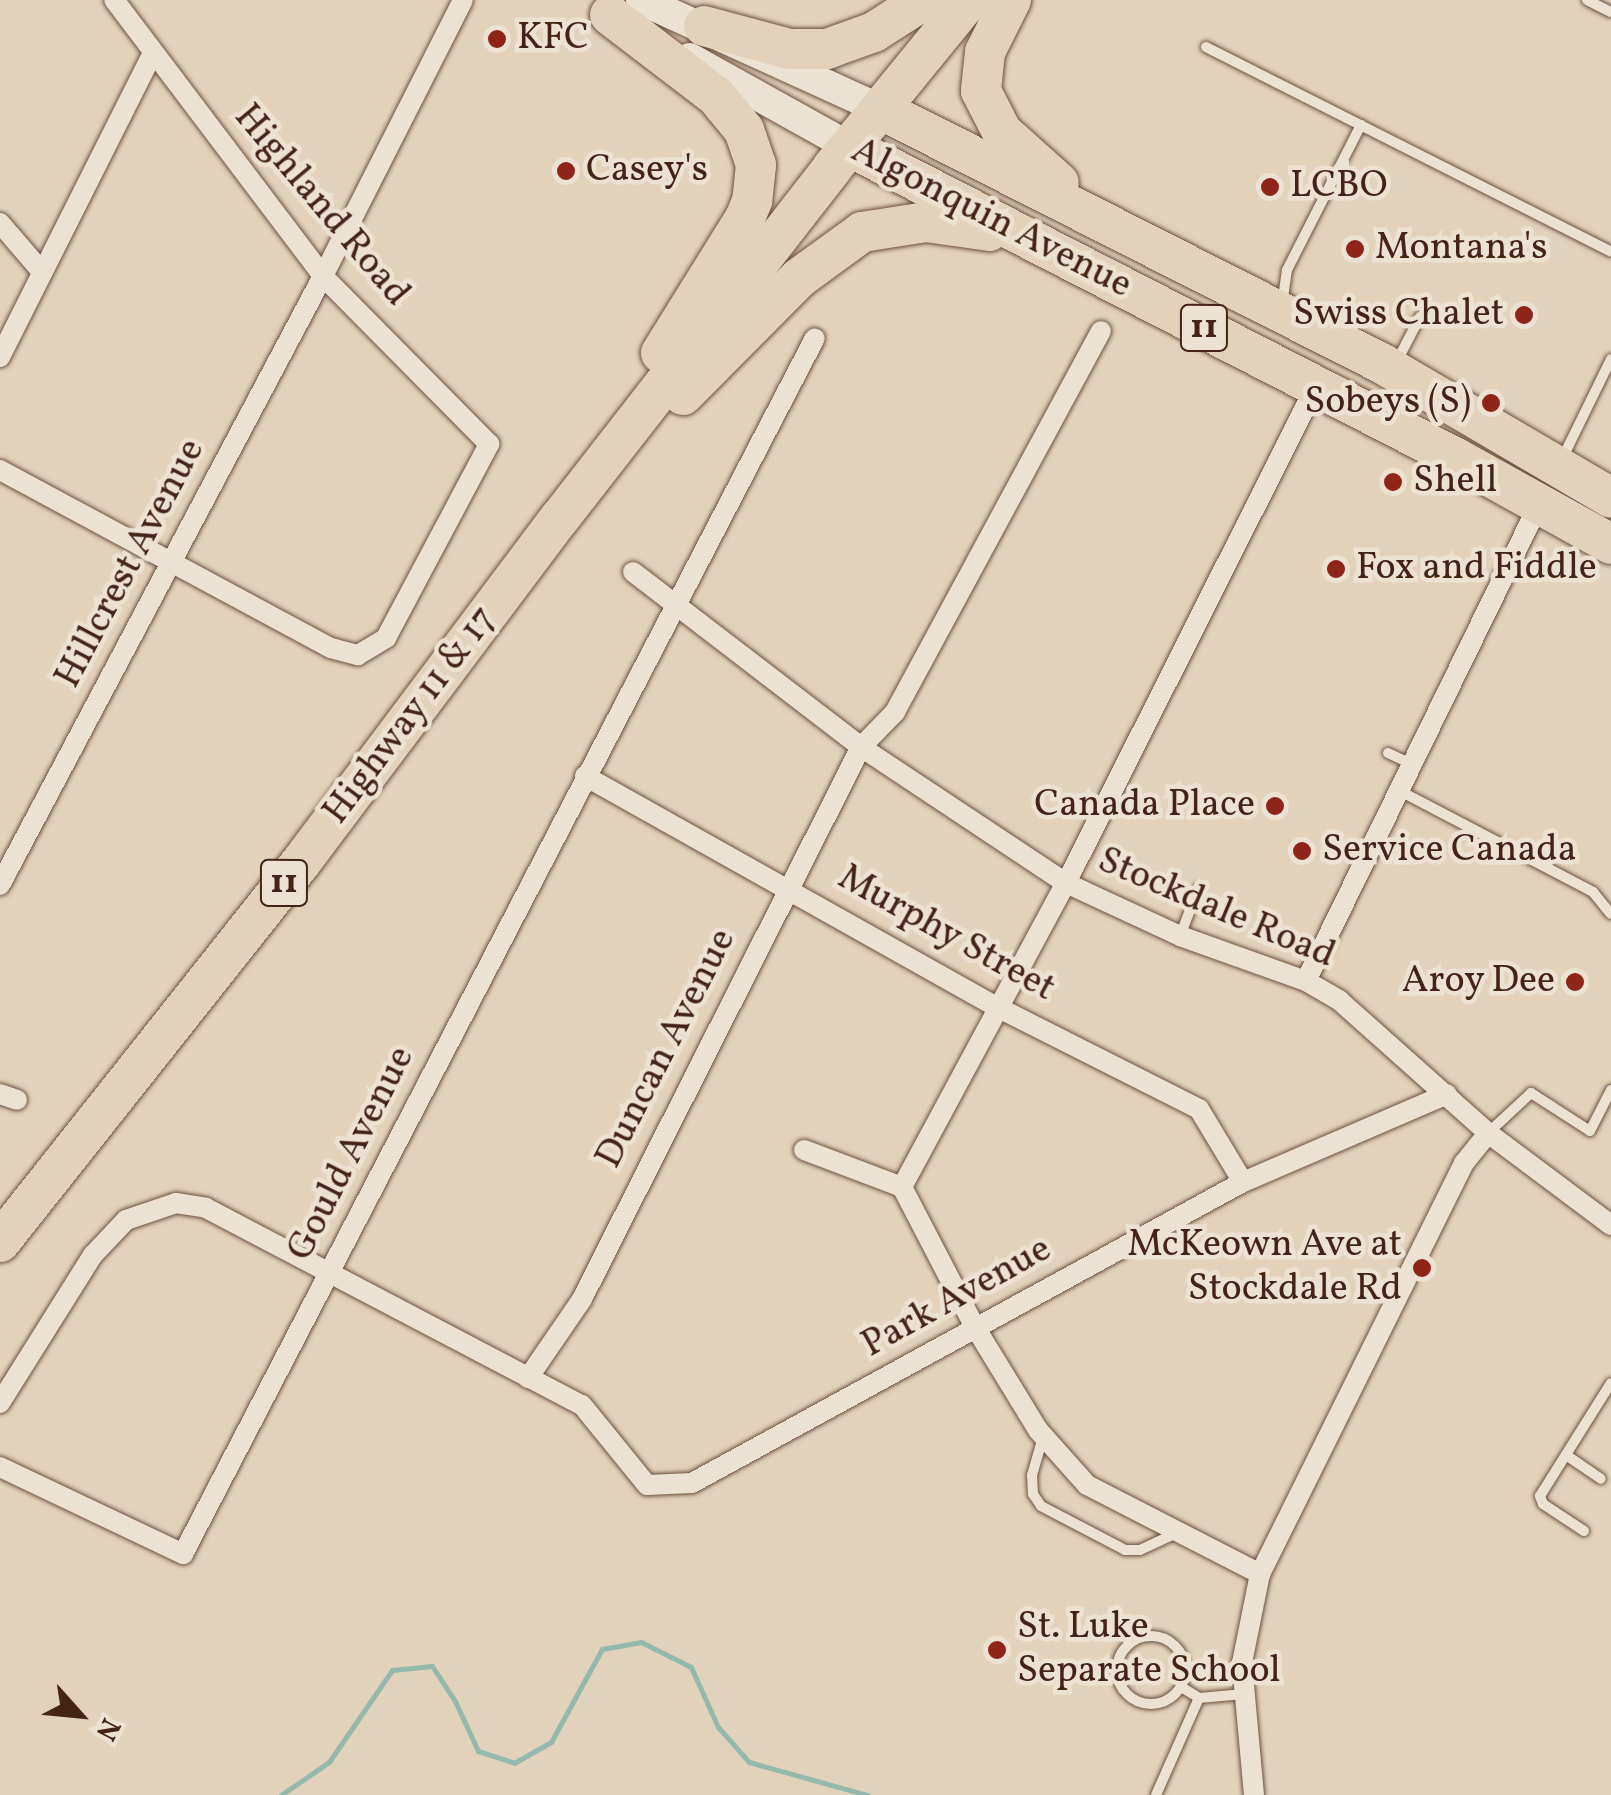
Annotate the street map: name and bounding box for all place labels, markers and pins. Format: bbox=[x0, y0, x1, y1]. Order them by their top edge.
place label: KFC bbox=[517, 16, 589, 62]
marker: KFC bbox=[486, 28, 508, 50]
place label: Casey's bbox=[586, 148, 708, 194]
marker: Casey's bbox=[555, 160, 577, 182]
place label: LCBO bbox=[1290, 164, 1388, 210]
marker: LCBO bbox=[1259, 176, 1281, 198]
place label: Montana's bbox=[1375, 226, 1548, 272]
marker: Montana's bbox=[1344, 238, 1366, 260]
place label: Swiss Chalet bbox=[1293, 292, 1504, 338]
marker: Swiss Chalet bbox=[1513, 304, 1535, 326]
place label: Sobeys (S) bbox=[1304, 380, 1471, 426]
marker: Sobeys (S) bbox=[1480, 392, 1502, 414]
place label: Shell bbox=[1413, 459, 1497, 505]
marker: Shell bbox=[1382, 471, 1404, 493]
place label: Fox and Fiddle bbox=[1356, 546, 1597, 592]
marker: Fox and Fiddle bbox=[1325, 558, 1347, 580]
place label: Canada Place bbox=[1034, 783, 1255, 829]
marker: Canada Place bbox=[1264, 795, 1286, 817]
place label: Service Canada bbox=[1322, 828, 1577, 874]
marker: Service Canada bbox=[1291, 840, 1313, 862]
place label: Aroy Dee bbox=[1401, 959, 1555, 1005]
marker: Aroy Dee bbox=[1564, 971, 1586, 993]
place label: McKeown Ave at Stockdale Rd bbox=[1127, 1223, 1402, 1312]
marker: McKeown Ave at Stockdale Rd bbox=[1411, 1257, 1433, 1279]
place label: St. Luke Separate School bbox=[1017, 1605, 1281, 1695]
marker: St. Luke Separate School bbox=[986, 1639, 1008, 1661]

